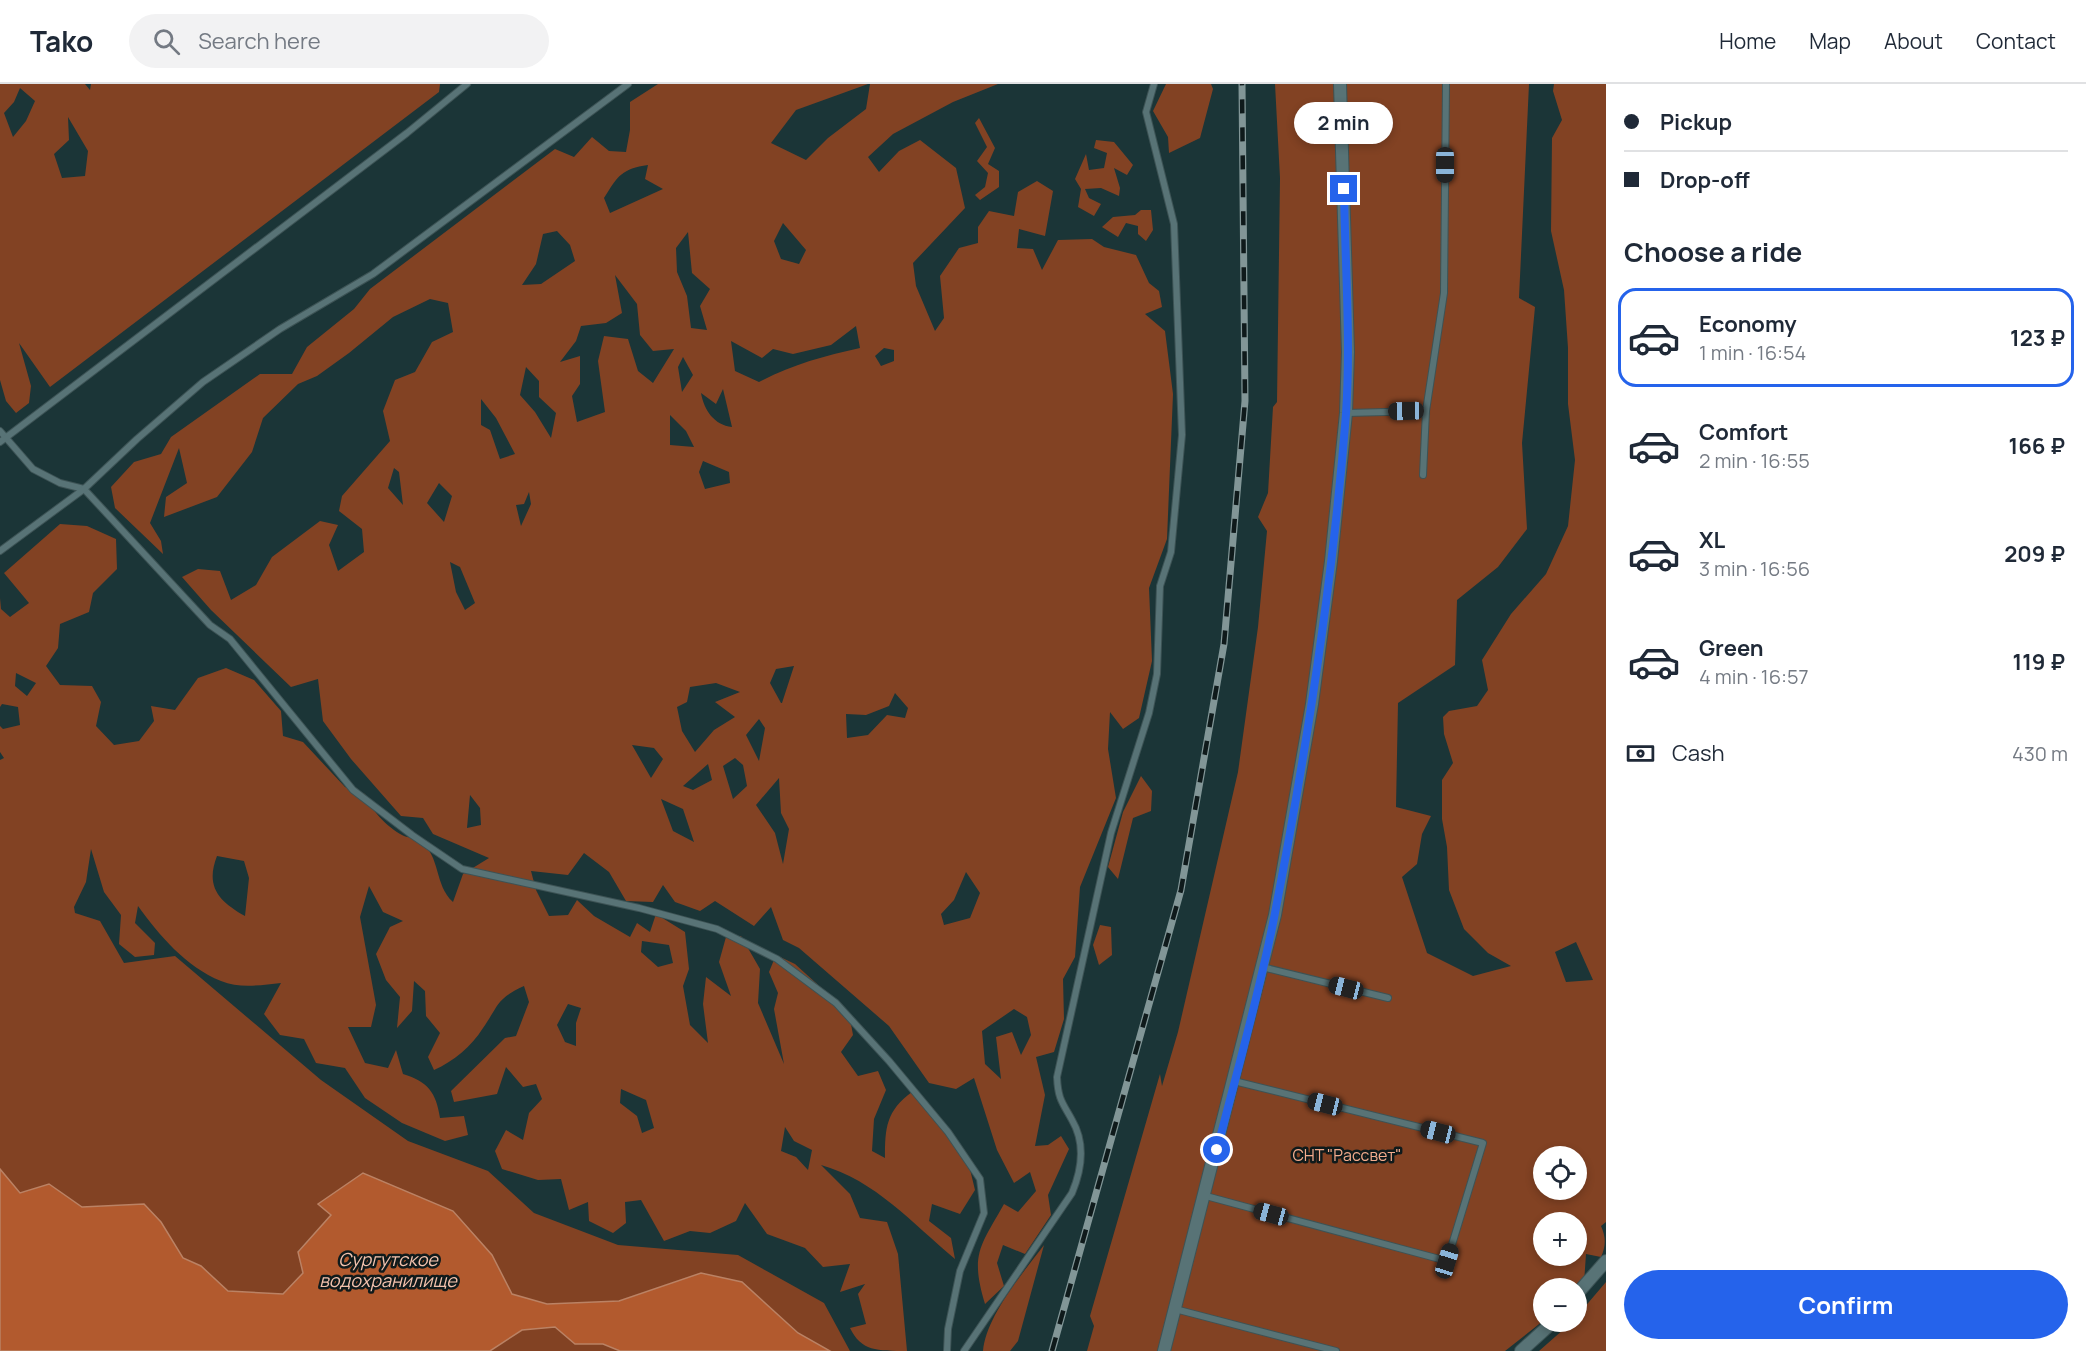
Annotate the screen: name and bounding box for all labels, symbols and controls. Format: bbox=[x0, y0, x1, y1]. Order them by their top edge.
search box bbox=[129, 14, 549, 68]
text: Tako bbox=[30, 22, 93, 60]
icon: search bbox=[150, 25, 183, 58]
text: Search here bbox=[198, 26, 321, 56]
text: Home bbox=[1719, 27, 1776, 55]
text: Map bbox=[1809, 27, 1851, 55]
text: About bbox=[1884, 27, 1943, 55]
text: Contact bbox=[1976, 27, 2056, 55]
callout: 2 min bbox=[1294, 102, 1394, 144]
text: Pickup bbox=[1660, 107, 1732, 137]
text: 2 min bbox=[1317, 109, 1370, 136]
car bbox=[1436, 147, 1454, 183]
text: Drop-off bbox=[1660, 165, 1750, 195]
route end bbox=[1330, 175, 1357, 202]
text: Choose a ride bbox=[1624, 233, 1802, 270]
text: Economy bbox=[1699, 309, 1797, 339]
icon: car bbox=[1627, 311, 1681, 365]
text: 123 ₽ bbox=[2010, 323, 2065, 353]
text: 1 min · 16:54 bbox=[1699, 339, 1806, 366]
car bbox=[1388, 402, 1424, 420]
text: Comfort bbox=[1699, 417, 1788, 447]
icon: car bbox=[1627, 419, 1681, 473]
text: 166 ₽ bbox=[2009, 431, 2065, 461]
text: 2 min · 16:55 bbox=[1699, 447, 1810, 474]
text: XL bbox=[1699, 525, 1725, 555]
icon: car bbox=[1627, 527, 1681, 581]
text: 209 ₽ bbox=[2004, 539, 2065, 569]
text: 3 min · 16:56 bbox=[1699, 555, 1810, 582]
text: Green bbox=[1699, 633, 1764, 663]
icon: car bbox=[1627, 635, 1681, 689]
text: 119 ₽ bbox=[2013, 647, 2065, 677]
text: 4 min · 16:57 bbox=[1699, 663, 1809, 690]
icon: cash bbox=[1624, 737, 1657, 770]
text: Cash bbox=[1672, 738, 1725, 768]
text: 430 m bbox=[2012, 740, 2068, 767]
car bbox=[1326, 975, 1366, 1001]
car bbox=[1305, 1091, 1345, 1117]
car bbox=[1418, 1119, 1458, 1145]
route start bbox=[1203, 1136, 1230, 1163]
park label: СНТ "Рассвет" bbox=[1292, 1144, 1402, 1166]
map controls bbox=[1533, 1146, 1587, 1332]
button: locate bbox=[1533, 1146, 1587, 1200]
car bbox=[1251, 1201, 1291, 1227]
button: + bbox=[1533, 1212, 1587, 1266]
car bbox=[1433, 1241, 1461, 1281]
water label: Сургутское водохранилище bbox=[319, 1247, 458, 1292]
button: Confirm bbox=[1624, 1270, 2068, 1339]
button: − bbox=[1533, 1278, 1587, 1332]

